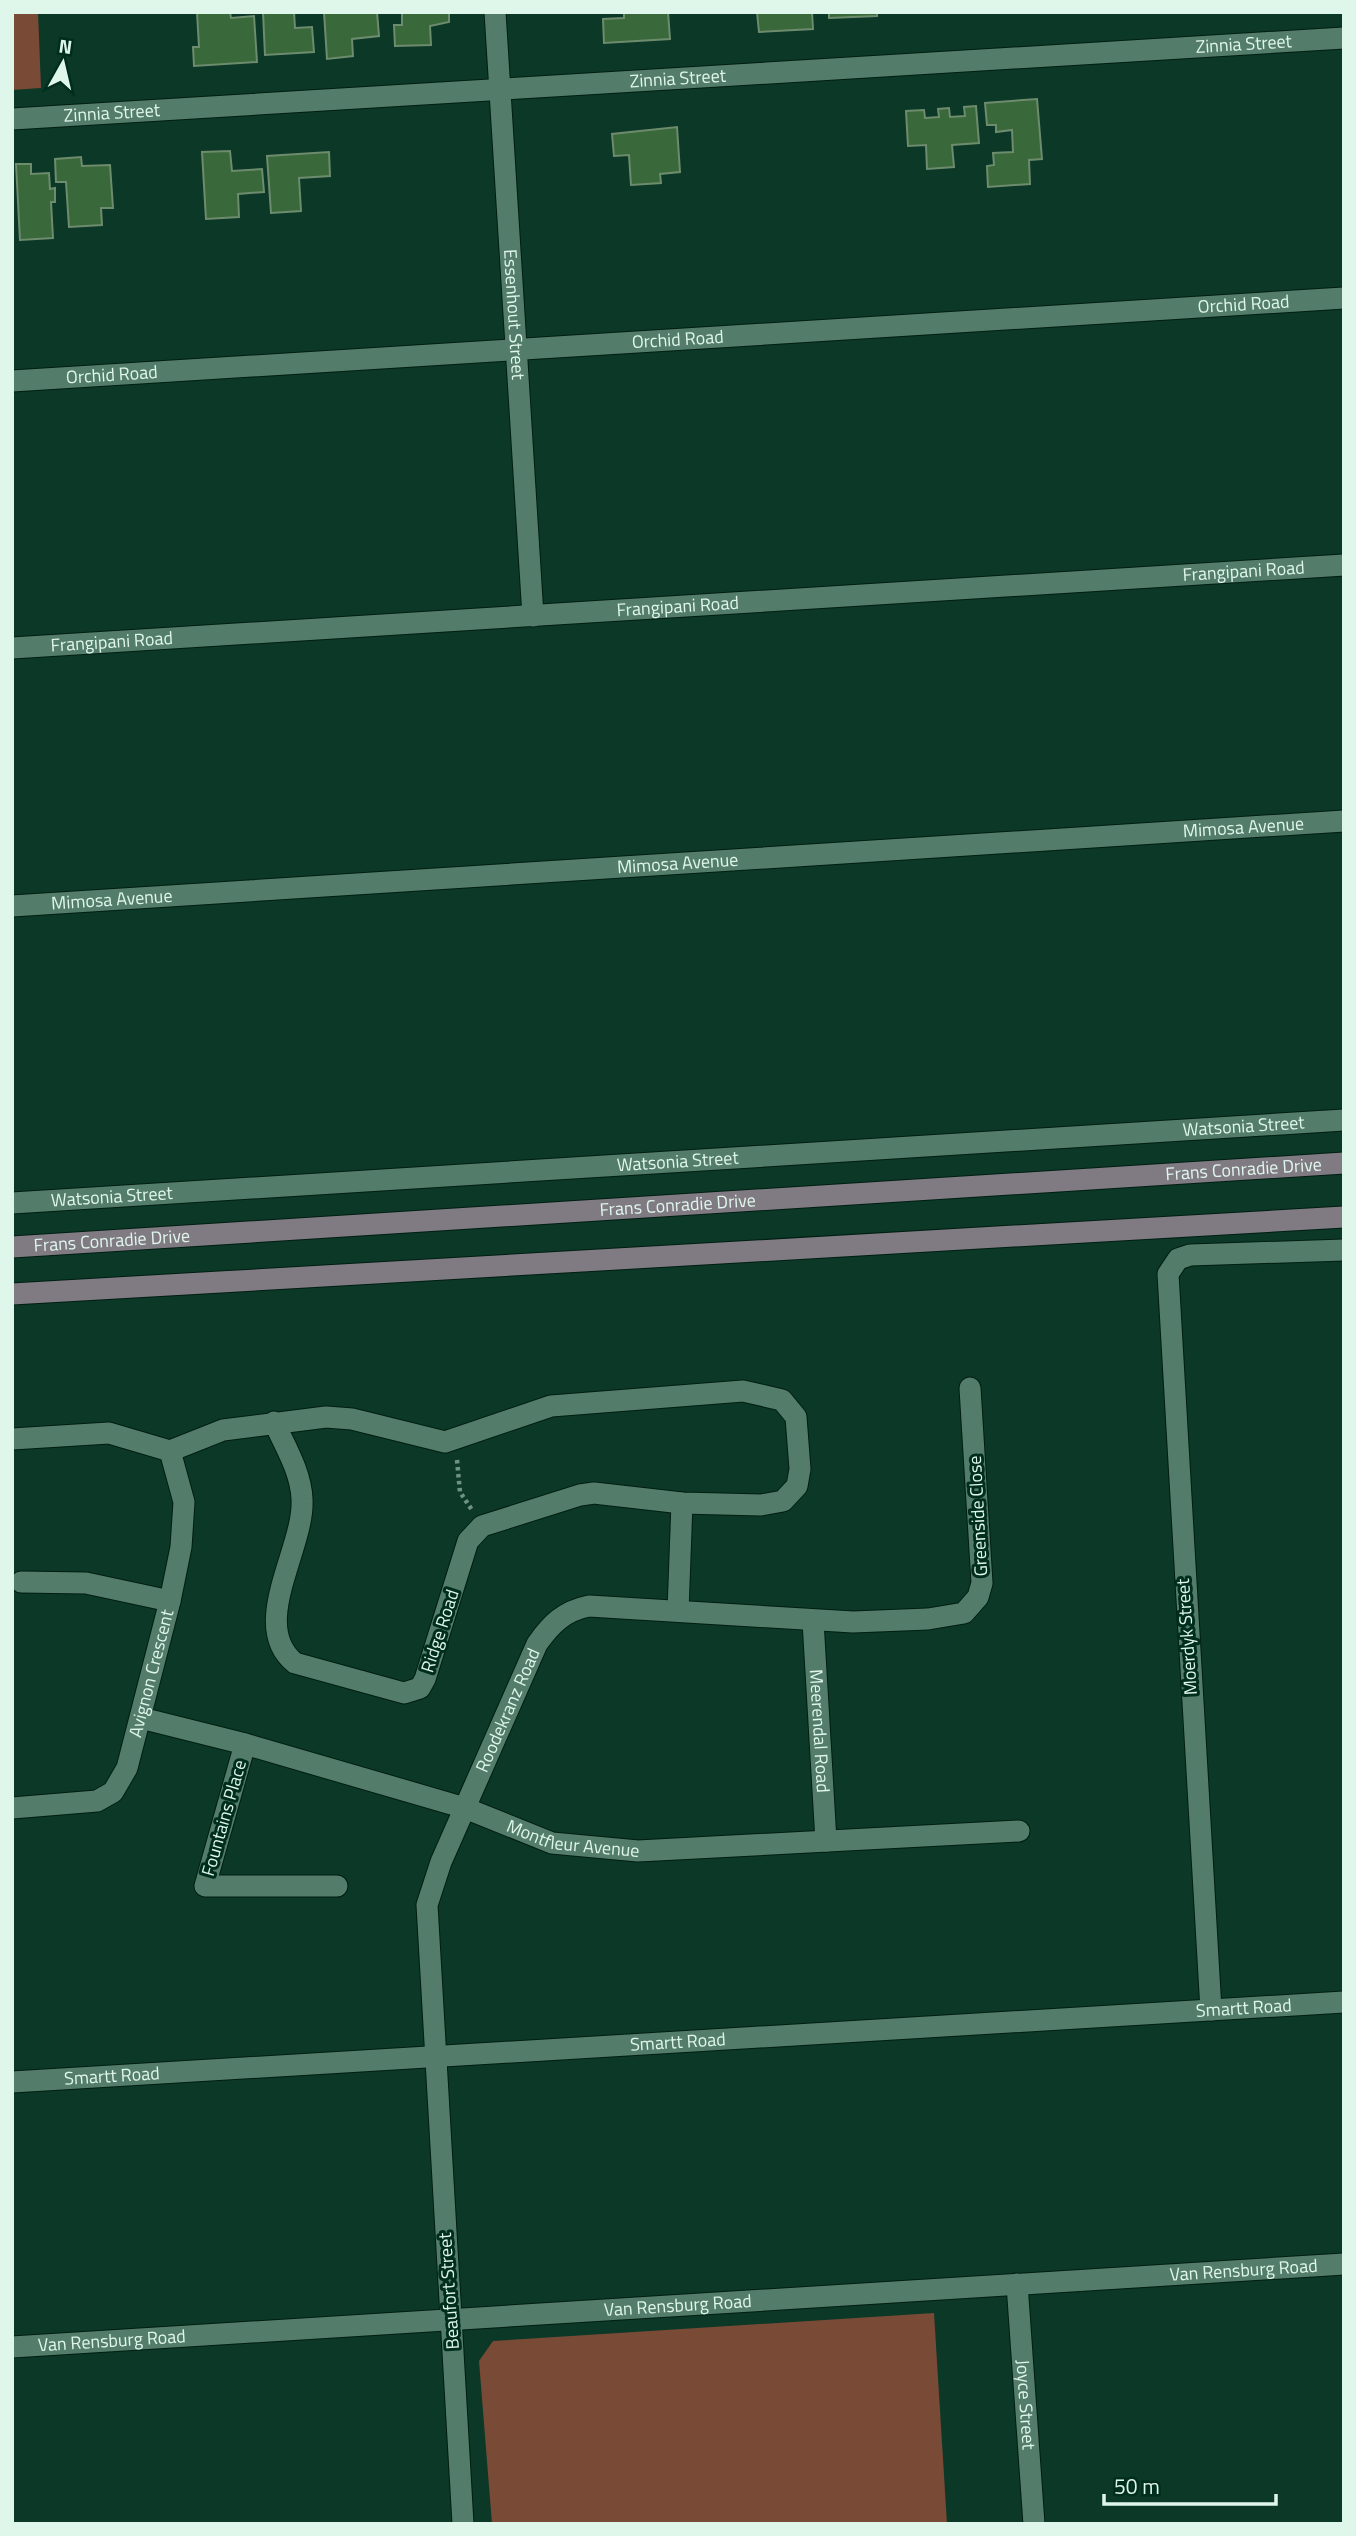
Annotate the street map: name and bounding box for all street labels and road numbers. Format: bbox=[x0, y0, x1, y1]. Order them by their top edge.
street label: Zinnia Street bbox=[1195, 27, 1293, 60]
street label: Zinnia Street bbox=[629, 62, 727, 94]
street label: Zinnia Street bbox=[63, 96, 161, 129]
street label: Essenhout Street bbox=[497, 248, 532, 381]
street label: Orchid Road bbox=[1197, 287, 1290, 320]
street label: Orchid Road bbox=[631, 323, 724, 355]
street label: Orchid Road bbox=[65, 358, 159, 391]
street label: Frangipani Road bbox=[1182, 553, 1305, 588]
street label: Frangipani Road bbox=[616, 589, 740, 623]
street label: Frangipani Road bbox=[50, 624, 174, 659]
street label: Mimosa Avenue bbox=[1182, 810, 1305, 844]
street label: Mimosa Avenue bbox=[616, 846, 739, 880]
street label: Mimosa Avenue bbox=[50, 882, 173, 916]
street label: Watsonia Street bbox=[1182, 1108, 1306, 1143]
street label: Watsonia Street bbox=[616, 1144, 740, 1178]
street label: Frans Conradie Drive bbox=[1165, 1150, 1322, 1187]
street label: Watsonia Street bbox=[50, 1179, 174, 1214]
street label: Frans Conradie Drive bbox=[599, 1186, 757, 1223]
street label: Frans Conradie Drive bbox=[33, 1222, 191, 1259]
street label: Greenside Close bbox=[961, 1455, 994, 1577]
street label: Moerdyk Street bbox=[1169, 1577, 1204, 1696]
street label: Ridge Road bbox=[413, 1586, 466, 1676]
street label: Avignon Crescent bbox=[121, 1606, 180, 1740]
street label: Roodekranz Road bbox=[468, 1644, 547, 1777]
street label: Meerendal Road bbox=[803, 1668, 837, 1793]
street label: Fountains Place bbox=[194, 1757, 253, 1879]
street label: Montfleur Avenue bbox=[503, 1812, 641, 1864]
street label: Smartt Road bbox=[1195, 1991, 1292, 2024]
street label: Smartt Road bbox=[629, 2025, 726, 2058]
street label: Smartt Road bbox=[63, 2059, 160, 2092]
street label: Beaufort Street bbox=[431, 2231, 466, 2350]
street label: Van Rensburg Road bbox=[1169, 2252, 1318, 2288]
street label: Van Rensburg Road bbox=[603, 2287, 752, 2323]
street label: Van Rensburg Road bbox=[37, 2322, 187, 2358]
street label: Joyce Street bbox=[1009, 2359, 1043, 2451]

